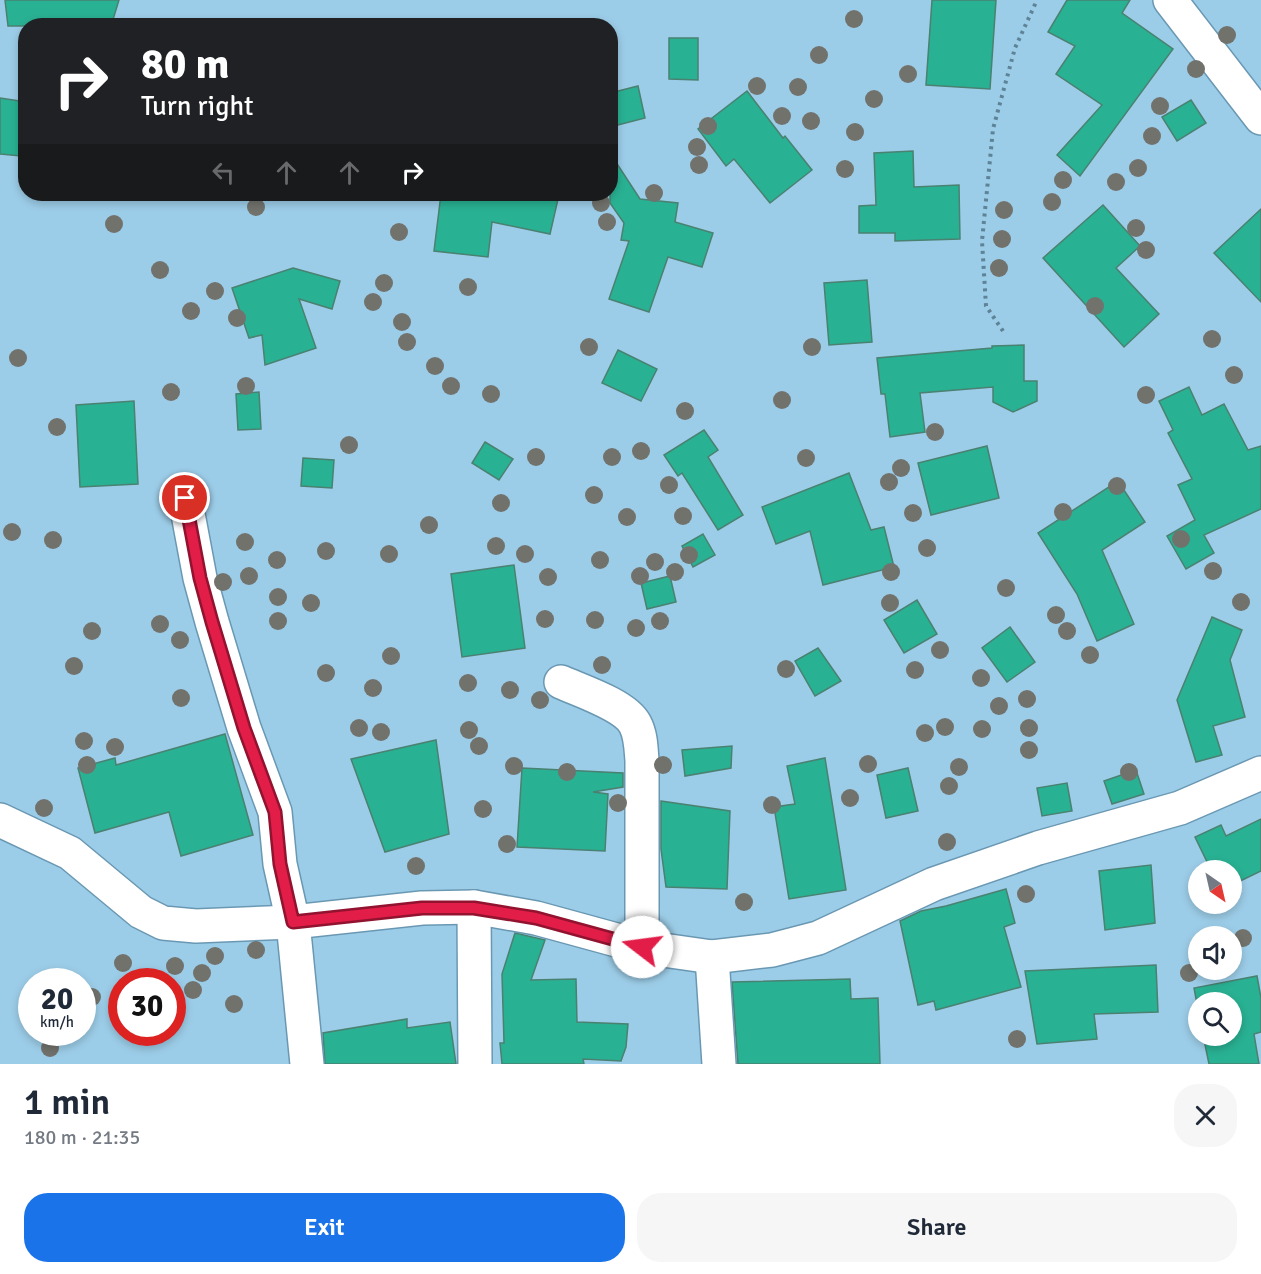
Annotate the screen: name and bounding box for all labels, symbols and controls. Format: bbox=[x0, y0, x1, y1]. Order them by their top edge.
text: 80 m bbox=[141, 39, 230, 90]
icon: right bbox=[42, 42, 120, 120]
text: Turn right bbox=[141, 90, 254, 123]
icon: left bbox=[207, 156, 240, 189]
icon: ahead bbox=[270, 156, 303, 189]
icon: ahead bbox=[333, 156, 366, 189]
icon: right bbox=[396, 156, 429, 189]
pin bbox=[159, 472, 210, 523]
icon: arrive bbox=[168, 481, 201, 514]
north arrow bbox=[1188, 860, 1242, 914]
map controls bbox=[1188, 860, 1242, 1046]
position arrow bbox=[610, 915, 674, 979]
button: sound bbox=[1188, 926, 1242, 980]
speed limit sign: 30 bbox=[108, 968, 186, 1046]
text: 20 bbox=[41, 981, 73, 1018]
button: search bbox=[1188, 992, 1242, 1046]
text: km/h bbox=[40, 1013, 74, 1031]
text: 1 min bbox=[24, 1080, 110, 1125]
button: close bbox=[1174, 1084, 1237, 1147]
text: 180 m · 21:35 bbox=[24, 1125, 140, 1150]
button: Exit bbox=[24, 1193, 625, 1262]
button: Share bbox=[637, 1193, 1237, 1262]

